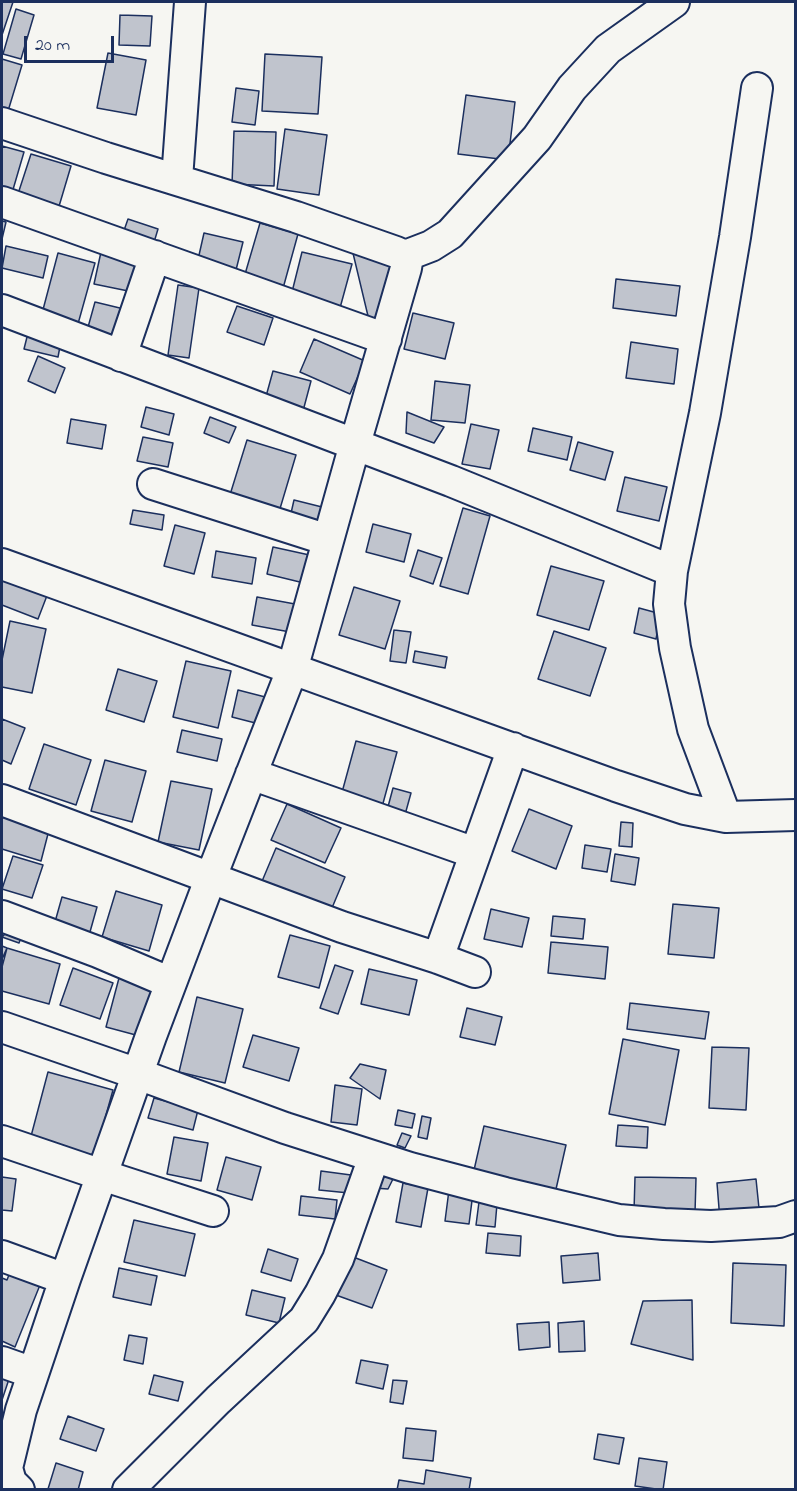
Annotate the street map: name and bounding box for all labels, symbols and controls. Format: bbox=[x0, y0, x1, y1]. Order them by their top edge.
scale bar bbox=[27, 24, 117, 62]
text: 20 m bbox=[35, 33, 70, 59]

